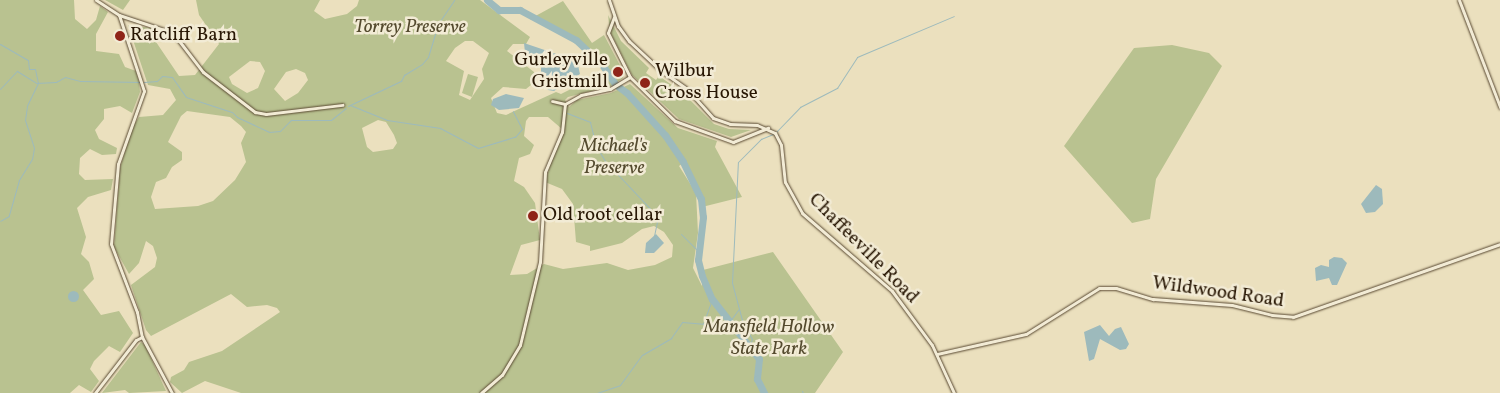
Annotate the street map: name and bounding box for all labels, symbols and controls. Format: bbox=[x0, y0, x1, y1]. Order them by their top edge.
park label: Torrey Preserve bbox=[354, 17, 466, 39]
place label: Ratcliff Barn bbox=[130, 25, 235, 47]
marker: Ratcliff Barn bbox=[114, 30, 126, 42]
place label: Gurleyville Gristmill bbox=[515, 50, 608, 94]
place label: Wilbur Cross House bbox=[655, 61, 758, 105]
marker: Gurleyville Gristmill bbox=[612, 66, 624, 78]
marker: Wilbur Cross House bbox=[639, 77, 651, 89]
park label: Michael's Preserve bbox=[581, 136, 647, 180]
street label: Chaffeeville Road bbox=[803, 189, 923, 309]
place label: Old root cellar bbox=[543, 205, 662, 227]
marker: Old root cellar bbox=[527, 210, 539, 222]
street label: Wildwood Road bbox=[1151, 272, 1285, 314]
park label: Mansfield Hollow State Park bbox=[704, 317, 834, 361]

